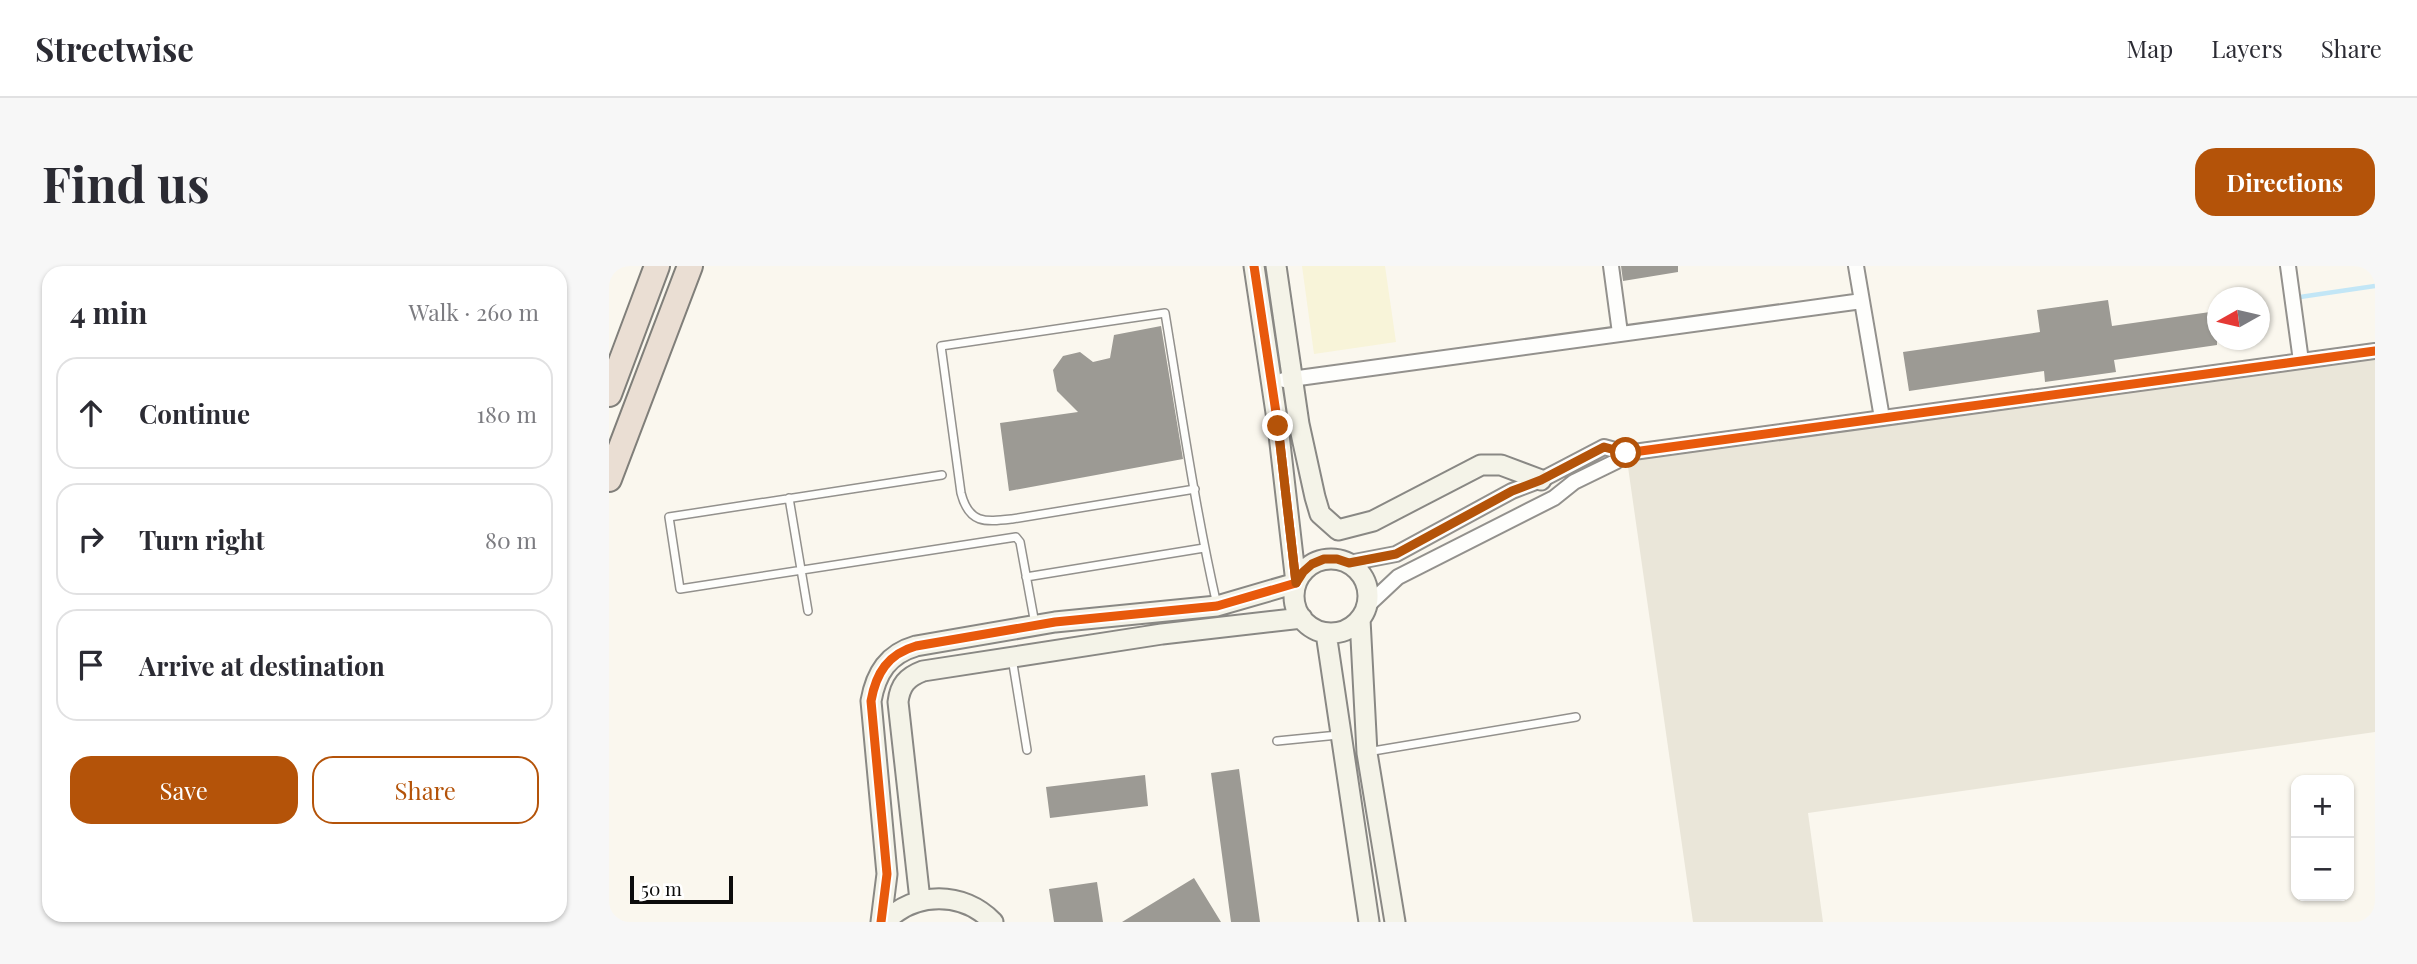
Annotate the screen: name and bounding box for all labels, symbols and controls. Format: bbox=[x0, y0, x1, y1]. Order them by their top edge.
text: Streetwise bbox=[35, 26, 194, 70]
text: Map bbox=[2127, 32, 2173, 64]
text: Layers bbox=[2211, 32, 2283, 64]
text: Share bbox=[2321, 32, 2382, 64]
button: Directions bbox=[2195, 148, 2375, 216]
text: Find us bbox=[42, 150, 210, 215]
north arrow bbox=[2207, 287, 2270, 350]
text: 4 min bbox=[70, 292, 148, 332]
text: Walk · 260 m bbox=[409, 296, 539, 327]
icon: ahead bbox=[72, 394, 110, 432]
text: Continue bbox=[139, 396, 250, 431]
text: 180 m bbox=[477, 398, 537, 429]
route end bbox=[1262, 410, 1293, 441]
route start bbox=[1610, 437, 1641, 468]
icon: right bbox=[72, 520, 110, 558]
text: Turn right bbox=[139, 522, 265, 557]
text: 80 m bbox=[485, 524, 537, 555]
icon: arrive bbox=[72, 646, 110, 684]
text: Arrive at destination bbox=[139, 648, 385, 683]
button: Save bbox=[70, 756, 298, 824]
button: Share bbox=[312, 756, 539, 824]
map controls bbox=[2291, 775, 2354, 901]
button: + bbox=[2291, 775, 2354, 838]
button: − bbox=[2291, 838, 2354, 901]
scale bar bbox=[630, 873, 733, 905]
text: 50 m bbox=[641, 875, 682, 901]

